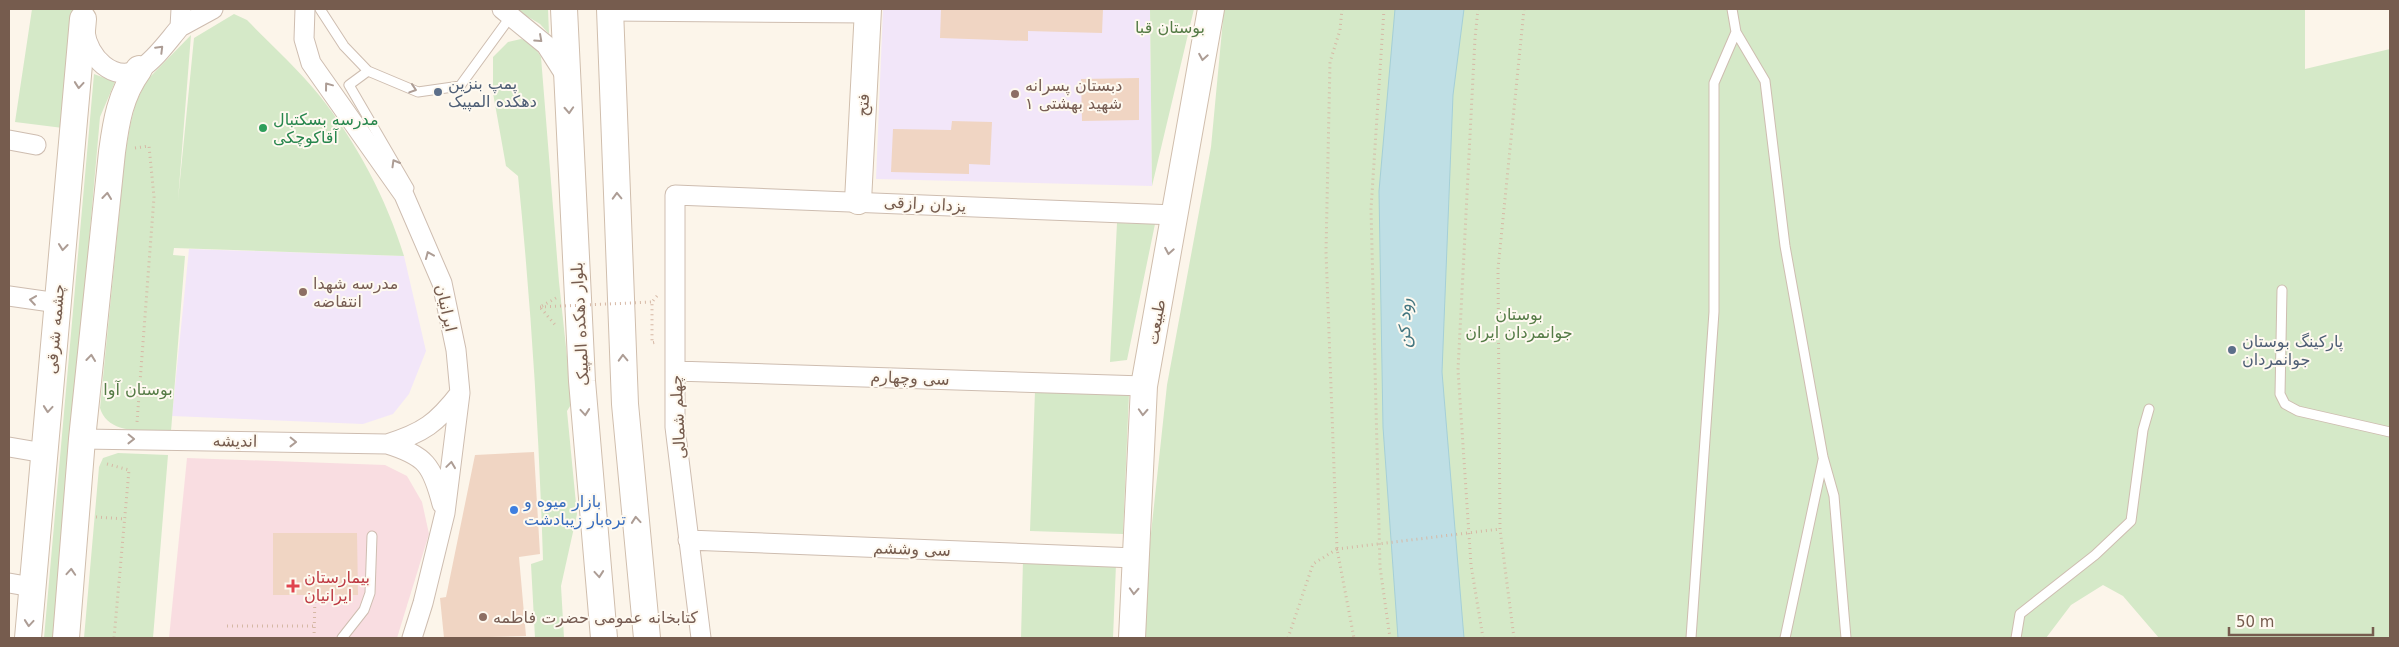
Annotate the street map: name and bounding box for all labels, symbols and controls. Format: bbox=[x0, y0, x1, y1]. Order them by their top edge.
park label: بوستان قبا bbox=[1135, 18, 1205, 38]
one-way arrow bbox=[534, 33, 543, 42]
one-way arrow bbox=[155, 46, 164, 55]
one-way arrow bbox=[1198, 52, 1208, 61]
place label: پمپ بنزین دهکده المپیک bbox=[448, 74, 537, 112]
place label: دبستان پسرانه شهید بهشتی ۱ bbox=[1025, 76, 1122, 114]
one-way arrow bbox=[73, 81, 84, 89]
one-way arrow bbox=[326, 83, 334, 92]
one-way arrow bbox=[408, 83, 416, 93]
marker: پمپ بنزین دهکده المپیک bbox=[432, 86, 444, 98]
marker: دبستان پسرانه شهید بهشتی ۱ bbox=[1009, 88, 1021, 100]
street label: فتح bbox=[853, 93, 874, 117]
one-way arrow bbox=[564, 106, 575, 114]
place label: مدرسه بسکتبال آقاکوچکی bbox=[273, 110, 378, 148]
marker: مدرسه بسکتبال آقاکوچکی bbox=[257, 122, 269, 134]
one-way arrow bbox=[391, 160, 401, 169]
one-way arrow bbox=[612, 191, 622, 199]
one-way arrow bbox=[101, 192, 112, 200]
street label: یزدان رازقی bbox=[883, 192, 967, 217]
one-way arrow bbox=[58, 243, 69, 251]
one-way arrow bbox=[1164, 247, 1174, 256]
one-way arrow bbox=[425, 251, 436, 260]
street label: بلوار دهکده المپیک bbox=[567, 261, 594, 386]
place label: مدرسه شهدا انتفاضه bbox=[313, 274, 398, 311]
street label: ایرانیان bbox=[430, 282, 461, 334]
street label: چشمه شرقی bbox=[42, 283, 69, 375]
marker: مدرسه شهدا انتفاضه bbox=[297, 286, 309, 298]
one-way arrow bbox=[29, 295, 38, 305]
street label: طبیعت bbox=[1143, 298, 1169, 346]
water label: رود کن bbox=[1393, 298, 1416, 348]
park label: بوستان جوانمردان ایران bbox=[1465, 305, 1573, 343]
place label: پارکینگ بوستان جوانمردان bbox=[2242, 332, 2343, 370]
marker: پارکینگ بوستان جوانمردان bbox=[2226, 344, 2238, 356]
one-way arrow bbox=[85, 354, 96, 362]
one-way arrow bbox=[618, 354, 629, 362]
street label: سی وچهارم bbox=[870, 367, 950, 390]
street label: چهلم شمالی bbox=[666, 374, 691, 459]
park label: بوستان آوا bbox=[103, 380, 173, 400]
one-way arrow bbox=[43, 405, 54, 413]
one-way arrow bbox=[579, 408, 590, 416]
one-way arrow bbox=[1137, 408, 1148, 416]
street label: اندیشه bbox=[213, 431, 257, 451]
one-way arrow bbox=[128, 434, 135, 444]
one-way arrow bbox=[290, 437, 298, 447]
one-way arrow bbox=[445, 461, 456, 469]
place label: بازار میوه و تره‌بار زیبادشت bbox=[523, 492, 626, 530]
marker: بازار میوه و تره‌بار زیبادشت bbox=[508, 504, 520, 516]
one-way arrow bbox=[631, 516, 642, 524]
street label: سی وششم bbox=[873, 538, 951, 561]
one-way arrow bbox=[65, 568, 76, 576]
place label: بیمارستان ایرانیان bbox=[304, 568, 370, 606]
one-way arrow bbox=[593, 570, 604, 578]
marker: بیمارستان ایرانیان bbox=[286, 579, 300, 593]
one-way arrow bbox=[1128, 588, 1139, 596]
scale bar bbox=[2229, 604, 2373, 636]
place label: کتابخانه عمومی حضرت فاطمه bbox=[493, 608, 698, 628]
marker: کتابخانه عمومی حضرت فاطمه bbox=[477, 611, 489, 623]
text: 50 m bbox=[2236, 613, 2274, 631]
one-way arrow bbox=[24, 619, 35, 627]

